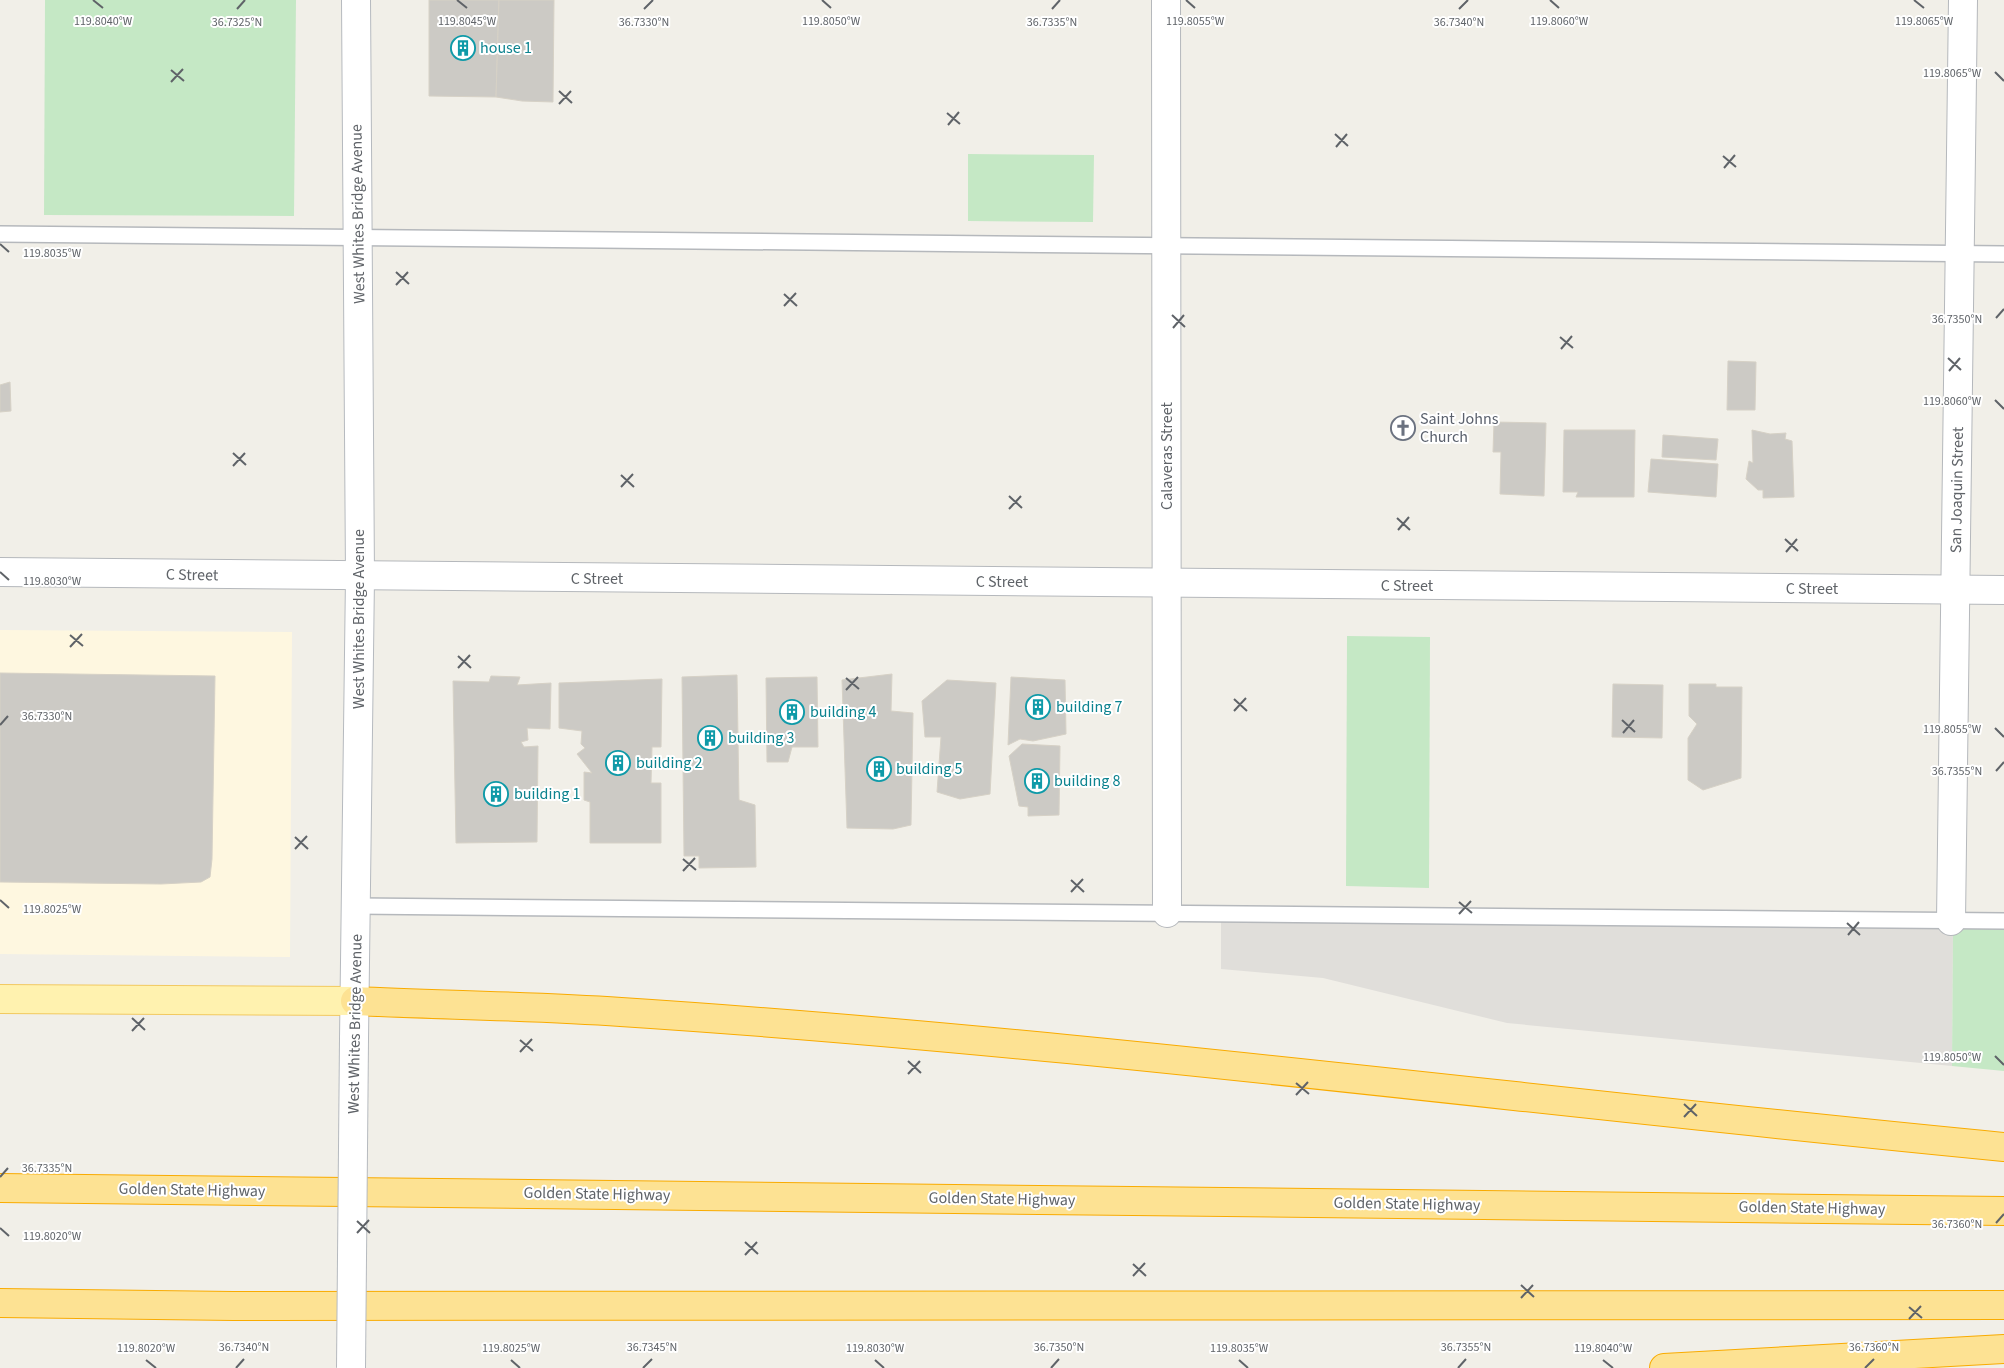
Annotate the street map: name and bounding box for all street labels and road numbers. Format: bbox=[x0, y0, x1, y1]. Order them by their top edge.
street label: West Whites Bridge Avenue bbox=[345, 124, 371, 304]
street label: Calaveras Street bbox=[1156, 401, 1178, 510]
street label: San Joaquin Street bbox=[1945, 426, 1969, 553]
street label: West Whites Bridge Avenue bbox=[348, 529, 370, 709]
street label: C Street bbox=[166, 564, 219, 586]
street label: C Street bbox=[571, 568, 624, 590]
street label: C Street bbox=[976, 571, 1029, 593]
street label: C Street bbox=[1381, 575, 1434, 597]
street label: C Street bbox=[1786, 578, 1839, 600]
street label: West Whites Bridge Avenue bbox=[342, 934, 368, 1114]
street label: Golden State Highway bbox=[118, 1178, 266, 1202]
street label: Golden State Highway bbox=[523, 1182, 671, 1206]
street label: Golden State Highway bbox=[928, 1187, 1076, 1211]
street label: Golden State Highway bbox=[1333, 1192, 1481, 1216]
street label: Golden State Highway bbox=[1738, 1196, 1886, 1220]

